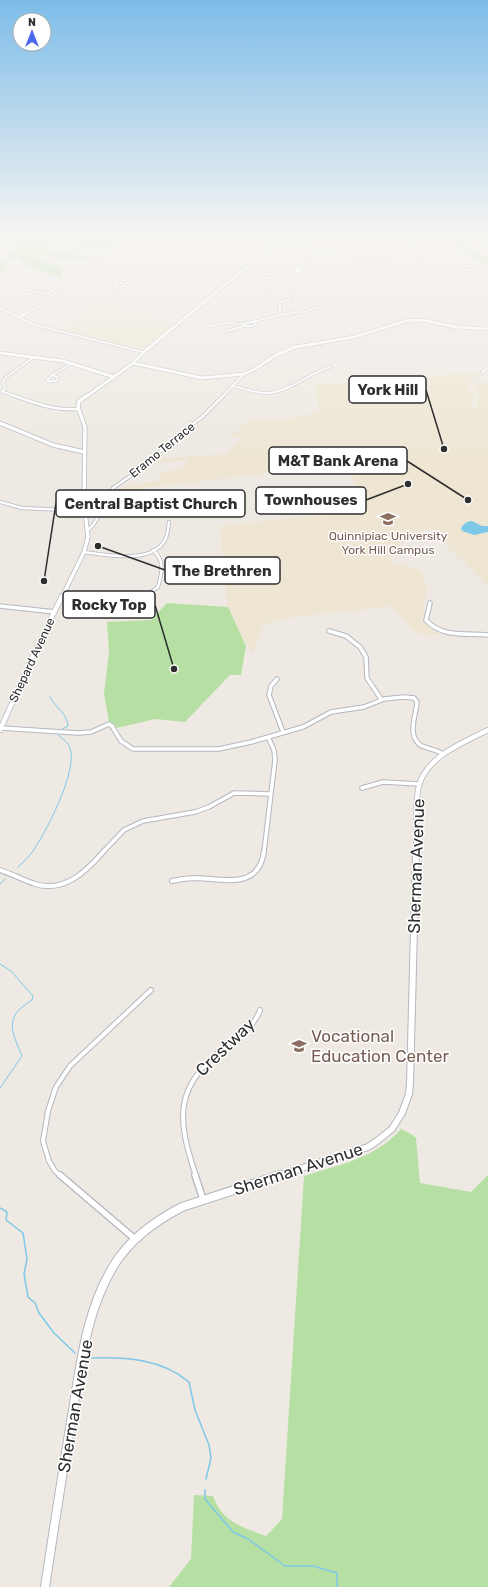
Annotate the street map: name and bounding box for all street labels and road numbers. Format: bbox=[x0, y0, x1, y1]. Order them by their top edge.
street label: Eramo Terrace bbox=[126, 419, 198, 481]
street label: Shepard Avenue bbox=[6, 615, 58, 704]
street label: Sherman Avenue bbox=[404, 798, 428, 934]
street label: Crestway bbox=[191, 1014, 259, 1080]
street label: Sherman Avenue bbox=[231, 1139, 365, 1199]
street label: Sherman Avenue bbox=[53, 1338, 97, 1474]

